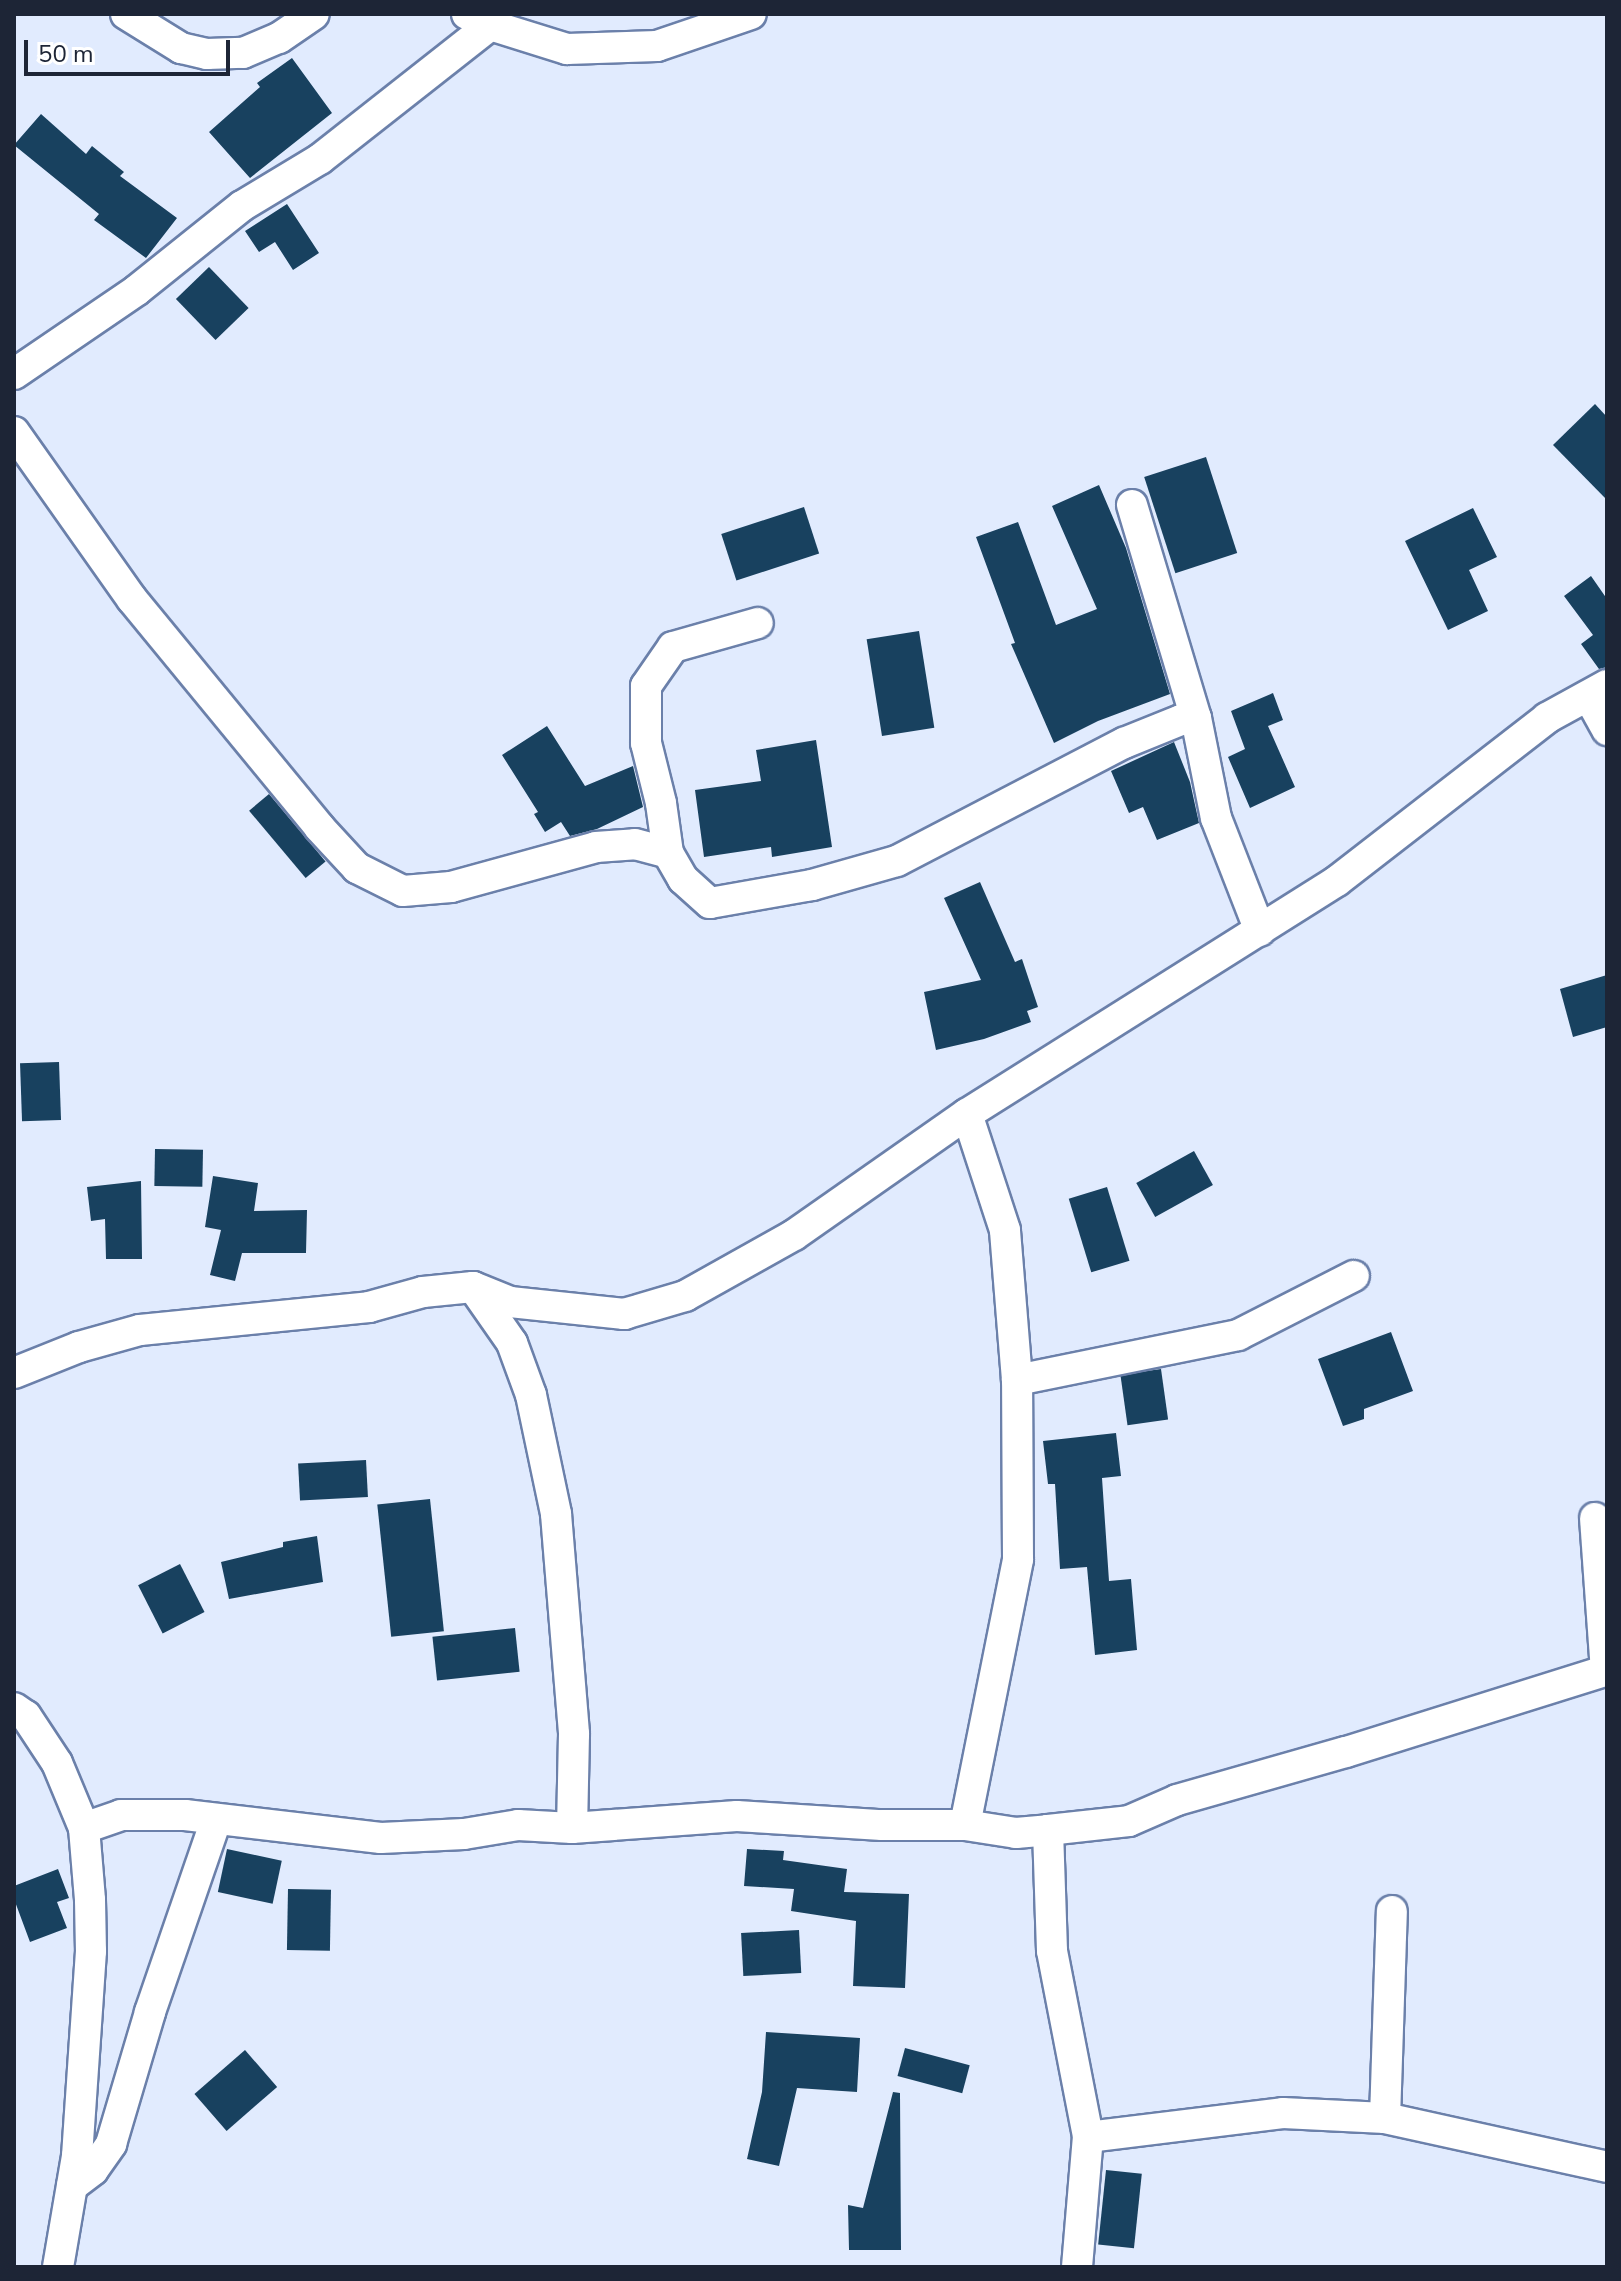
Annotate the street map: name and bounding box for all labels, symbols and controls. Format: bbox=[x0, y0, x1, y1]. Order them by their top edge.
scale bar bbox=[28, 24, 234, 74]
text: 50 m bbox=[38, 38, 94, 70]

